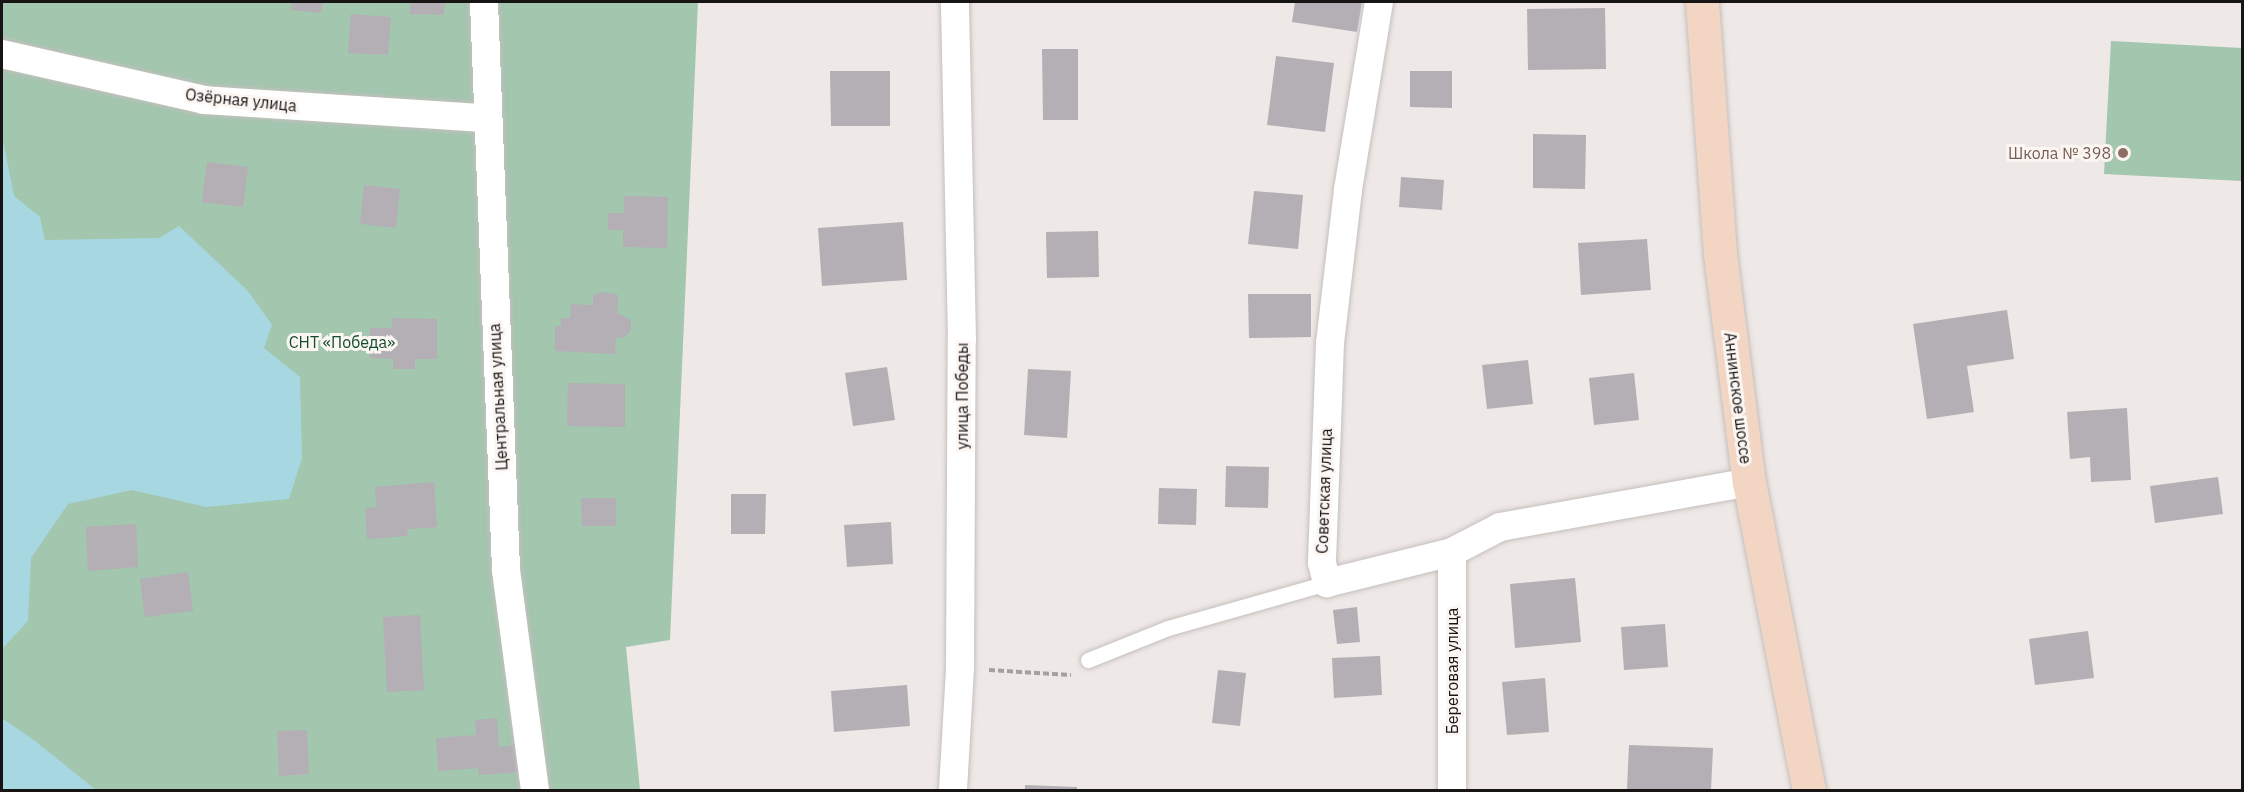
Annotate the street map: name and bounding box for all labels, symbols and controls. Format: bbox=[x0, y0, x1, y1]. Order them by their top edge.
street label: Озёрная улица bbox=[184, 85, 298, 115]
place label: Школа № 398 bbox=[2008, 143, 2111, 163]
marker: Школа № 398 bbox=[2116, 146, 2130, 160]
street label: Центральная улица bbox=[485, 323, 511, 471]
street label: Аннинское шоссе bbox=[1720, 331, 1756, 465]
park label: СНТ «Победа» bbox=[289, 332, 395, 352]
street label: улица Победы bbox=[952, 342, 972, 450]
street label: Советская улица bbox=[1312, 428, 1336, 554]
street label: Береговая улица bbox=[1442, 608, 1462, 734]

